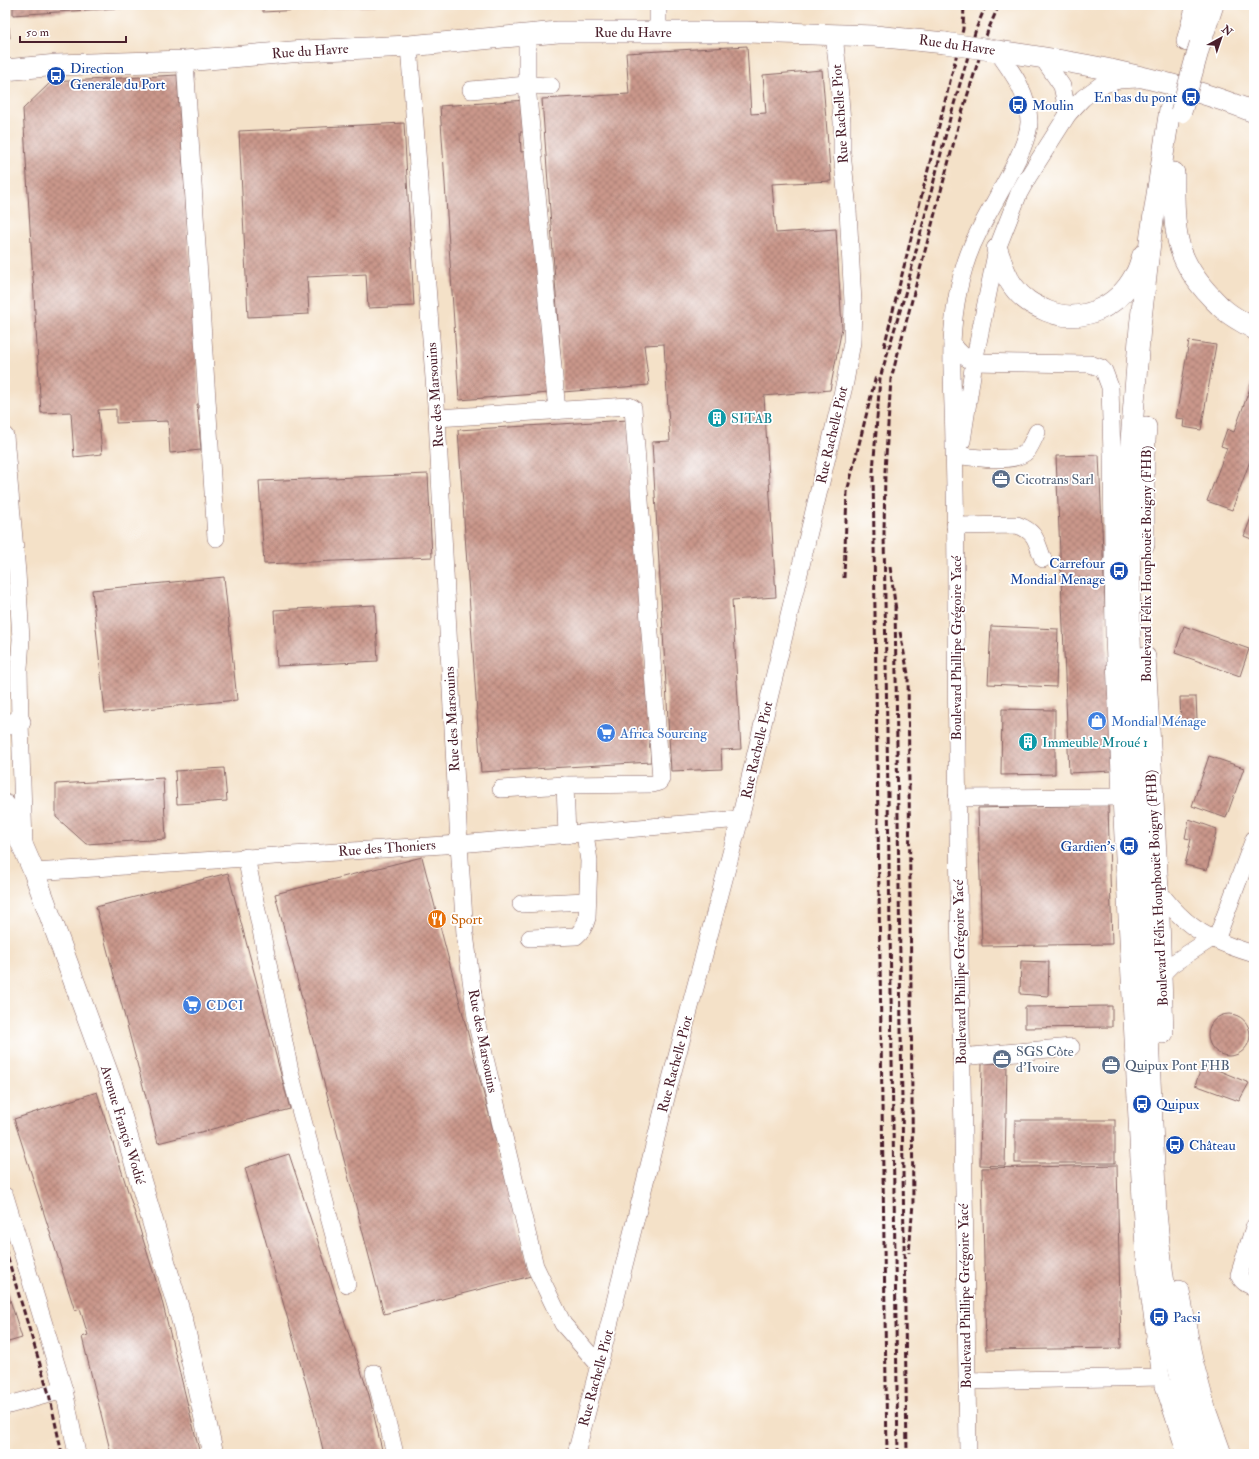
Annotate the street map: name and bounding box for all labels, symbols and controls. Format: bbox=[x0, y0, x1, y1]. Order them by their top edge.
scale bar bbox=[20, 18, 126, 44]
north arrow bbox=[1201, 18, 1241, 58]
text: N bbox=[1218, 22, 1236, 40]
street label: Rue du Havre bbox=[594, 24, 672, 41]
text: 50 m bbox=[26, 25, 50, 40]
street label: Rue du Havre bbox=[918, 31, 996, 59]
street label: Rue du Havre bbox=[271, 40, 349, 62]
place label: Direction Generale du Port bbox=[70, 60, 166, 93]
street label: Rue Rachelle Piot bbox=[828, 63, 852, 164]
bus stop icon: Direction Generale du Port bbox=[45, 65, 67, 87]
bus stop icon: En bas du pont bbox=[1180, 86, 1202, 108]
place label: En bas du pont bbox=[1094, 89, 1177, 107]
bus stop icon: Moulin bbox=[1007, 94, 1029, 116]
place label: Moulin bbox=[1032, 97, 1074, 114]
street label: Rue des Marsouins bbox=[423, 342, 447, 448]
street label: Rue Rachelle Piot bbox=[813, 384, 852, 485]
building icon: SITAB bbox=[706, 407, 728, 429]
place label: SITAB bbox=[731, 410, 772, 427]
street label: Boulevard Félix Houphouët Boigny (FHB) bbox=[1138, 446, 1156, 682]
office icon: Cicotrans Sarl bbox=[990, 468, 1012, 490]
place label: Cicotrans Sarl bbox=[1015, 471, 1094, 488]
street label: Boulevard Phillipe Grégoire Yacé bbox=[948, 555, 966, 740]
place label: Carrefour Mondial Menage bbox=[1010, 555, 1106, 588]
bus stop icon: Carrefour Mondial Menage bbox=[1108, 560, 1130, 582]
street label: Rue des Marsouins bbox=[441, 666, 463, 772]
street label: Rue Rachelle Piot bbox=[738, 699, 777, 800]
shop icon: Mondial Ménage bbox=[1086, 710, 1108, 732]
place label: Mondial Ménage bbox=[1111, 713, 1206, 730]
supermarket icon: Africa Sourcing bbox=[595, 722, 617, 744]
place label: Africa Sourcing bbox=[619, 725, 708, 742]
building icon: Immeuble Mroué 1 bbox=[1017, 731, 1039, 753]
place label: Immeuble Mroué 1 bbox=[1042, 734, 1148, 751]
street label: Boulevard Félix Houphouët Boigny (FHB) bbox=[1142, 769, 1173, 1007]
bus stop icon: Gardien's bbox=[1118, 835, 1140, 857]
street label: Rue des Thoniers bbox=[338, 836, 436, 860]
place label: Gardien's bbox=[1061, 838, 1115, 855]
street label: Boulevard Phillipe Grégoire Yacé bbox=[950, 879, 971, 1065]
restaurant icon: Sport bbox=[426, 908, 448, 930]
place label: Sport bbox=[451, 911, 483, 929]
street label: Rue des Marsouins bbox=[465, 988, 501, 1095]
supermarket icon: CDCI bbox=[181, 994, 203, 1016]
place label: CDCI bbox=[206, 997, 244, 1014]
street label: Rue Rachelle Piot bbox=[654, 1013, 696, 1114]
place label: SGS Côte d'Ivoire bbox=[1016, 1043, 1074, 1076]
office icon: SGS Côte d'Ivoire bbox=[991, 1048, 1013, 1070]
office icon: Quipux Pont FHB bbox=[1100, 1054, 1122, 1076]
place label: Quipux Pont FHB bbox=[1125, 1057, 1230, 1075]
street label: Avenue Françis Wodié bbox=[97, 1063, 149, 1187]
bus stop icon: Quipux bbox=[1131, 1093, 1153, 1115]
place label: Quipux bbox=[1156, 1096, 1200, 1114]
bus stop icon: Château bbox=[1164, 1134, 1186, 1156]
place label: Château bbox=[1189, 1137, 1236, 1154]
street label: Boulevard Phillipe Grégoire Yacé bbox=[955, 1203, 976, 1389]
bus stop icon: Pacsi bbox=[1148, 1306, 1170, 1328]
place label: Pacsi bbox=[1173, 1309, 1201, 1326]
street label: Rue Rachelle Piot bbox=[575, 1327, 617, 1428]

